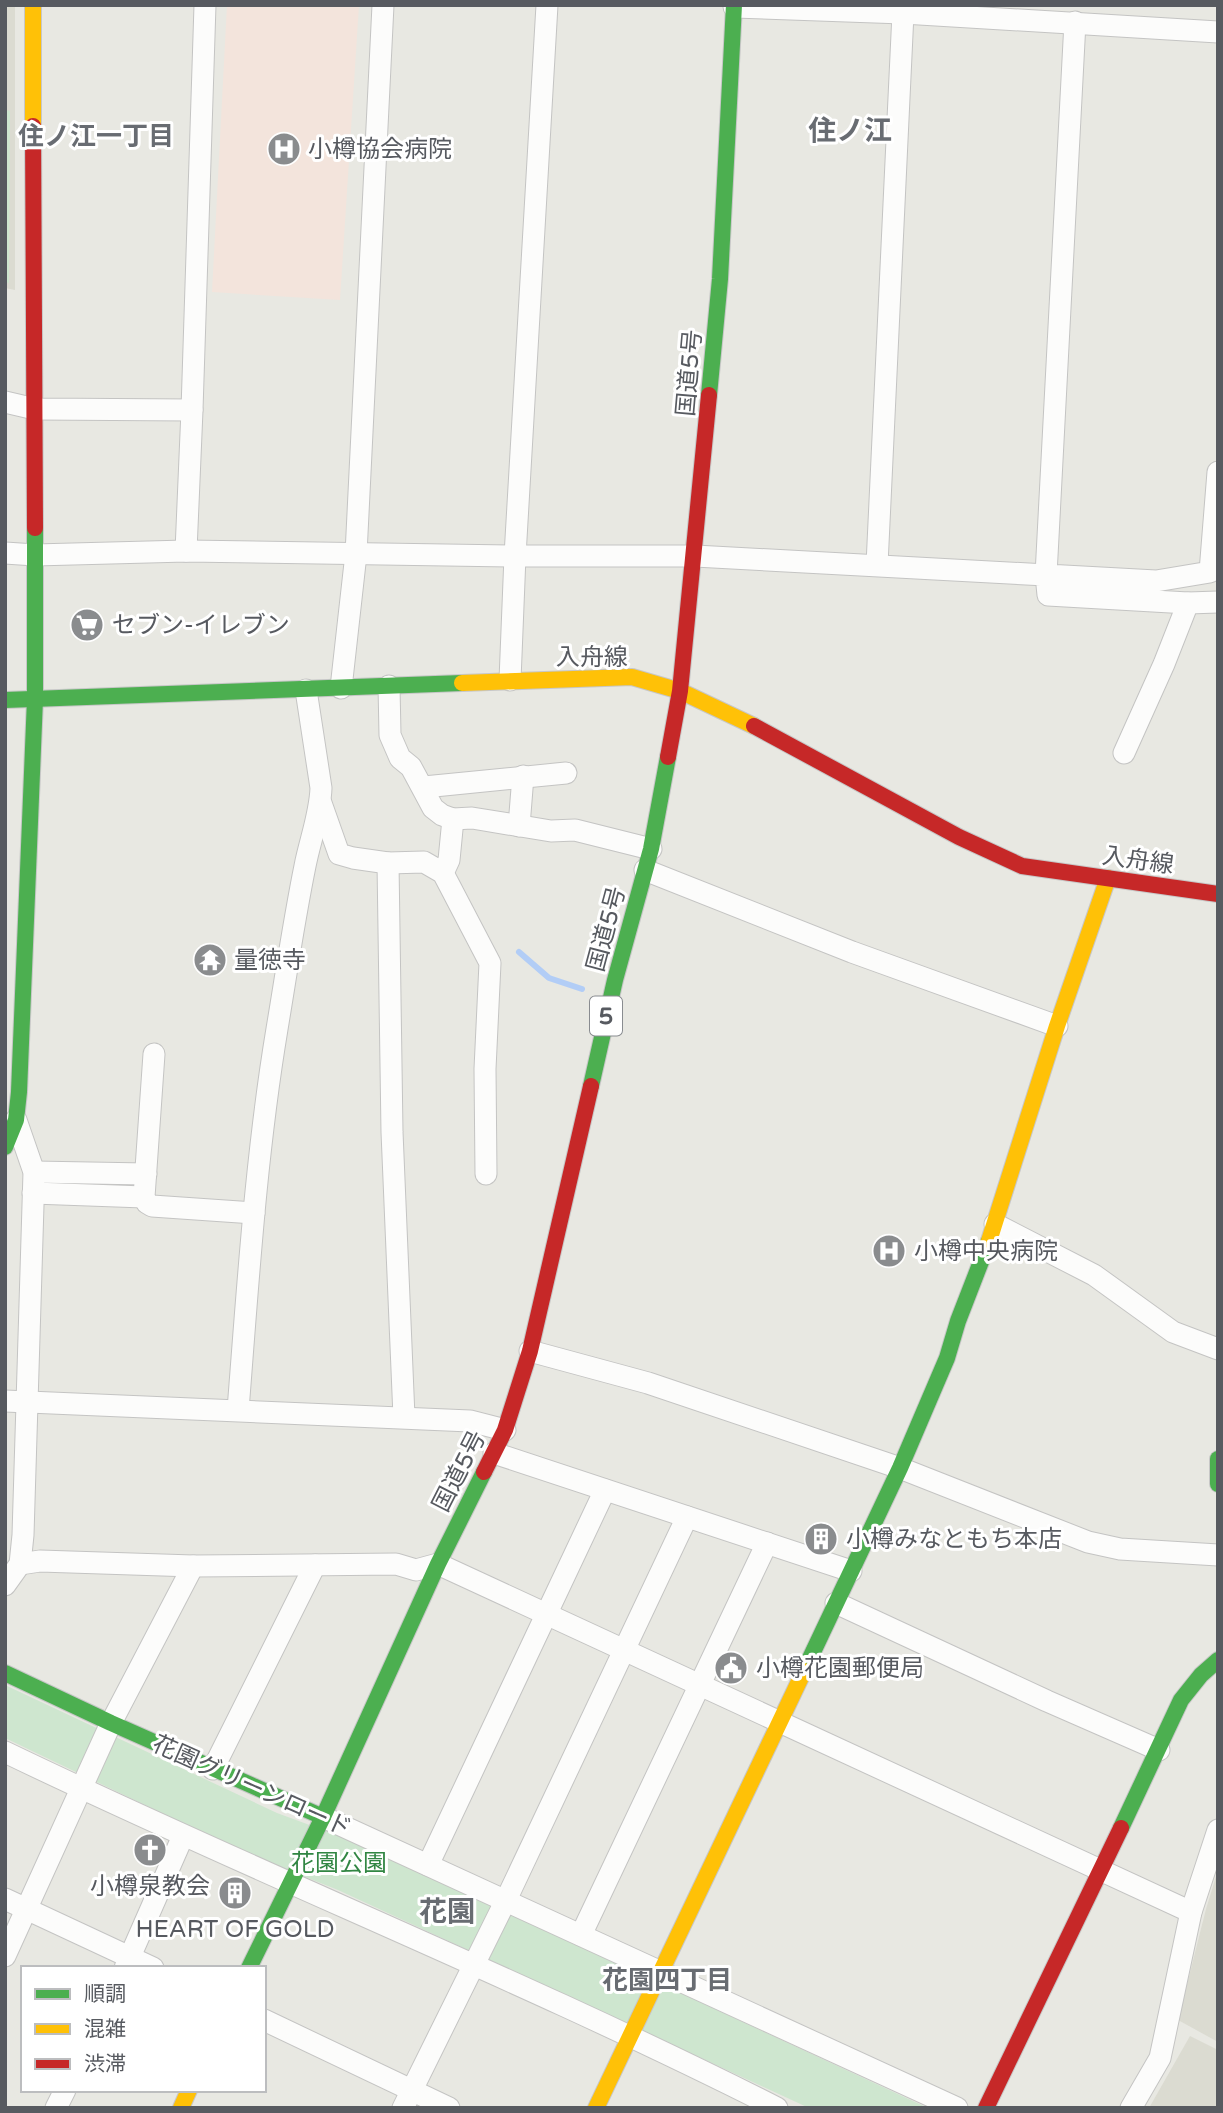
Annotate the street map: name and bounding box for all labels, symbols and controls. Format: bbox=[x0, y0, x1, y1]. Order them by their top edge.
district label: 住ノ江 bbox=[808, 114, 892, 148]
district label: 住ノ江一丁目 bbox=[18, 121, 174, 152]
hospital icon: 小樽協会病院 bbox=[265, 130, 303, 168]
place label: 小樽協会病院 bbox=[308, 135, 452, 164]
street label: 国道5号 bbox=[671, 328, 708, 418]
supermarket icon: セブン-イレブン bbox=[68, 606, 106, 644]
place label: セブン-イレブン bbox=[112, 611, 290, 640]
street label: 入舟線 bbox=[556, 643, 628, 672]
street label: 入舟線 bbox=[1100, 841, 1176, 880]
street label: 国道5号 bbox=[581, 883, 632, 975]
temple icon: 量徳寺 bbox=[191, 941, 229, 979]
place label: 量徳寺 bbox=[234, 946, 306, 975]
road number: 5 bbox=[590, 996, 622, 1036]
hospital icon: 小樽中央病院 bbox=[870, 1232, 908, 1270]
place label: 小樽中央病院 bbox=[914, 1237, 1058, 1266]
street label: 国道5号 bbox=[427, 1426, 492, 1517]
building icon: 小樽みなともち本店 bbox=[802, 1520, 840, 1558]
place label: 小樽みなともち本店 bbox=[846, 1525, 1062, 1554]
public building icon: 小樽花園郵便局 bbox=[712, 1649, 750, 1687]
place label: 小樽花園郵便局 bbox=[756, 1654, 924, 1683]
street label: 花園グリーンロード bbox=[148, 1730, 356, 1843]
church icon: 小樽泉教会 bbox=[131, 1831, 169, 1869]
park label: 花園公園 bbox=[291, 1849, 387, 1878]
place label: 小樽泉教会 bbox=[90, 1872, 210, 1901]
building icon: HEART OF GOLD bbox=[216, 1874, 254, 1912]
district label: 花園 bbox=[419, 1895, 475, 1929]
place label: HEART OF GOLD bbox=[135, 1915, 335, 1944]
district label: 花園四丁目 bbox=[602, 1965, 732, 1996]
legend bbox=[21, 1966, 266, 2092]
text: 順調 bbox=[84, 1982, 126, 2007]
text: 混雑 bbox=[84, 2017, 126, 2042]
text: 渋滞 bbox=[84, 2052, 126, 2077]

